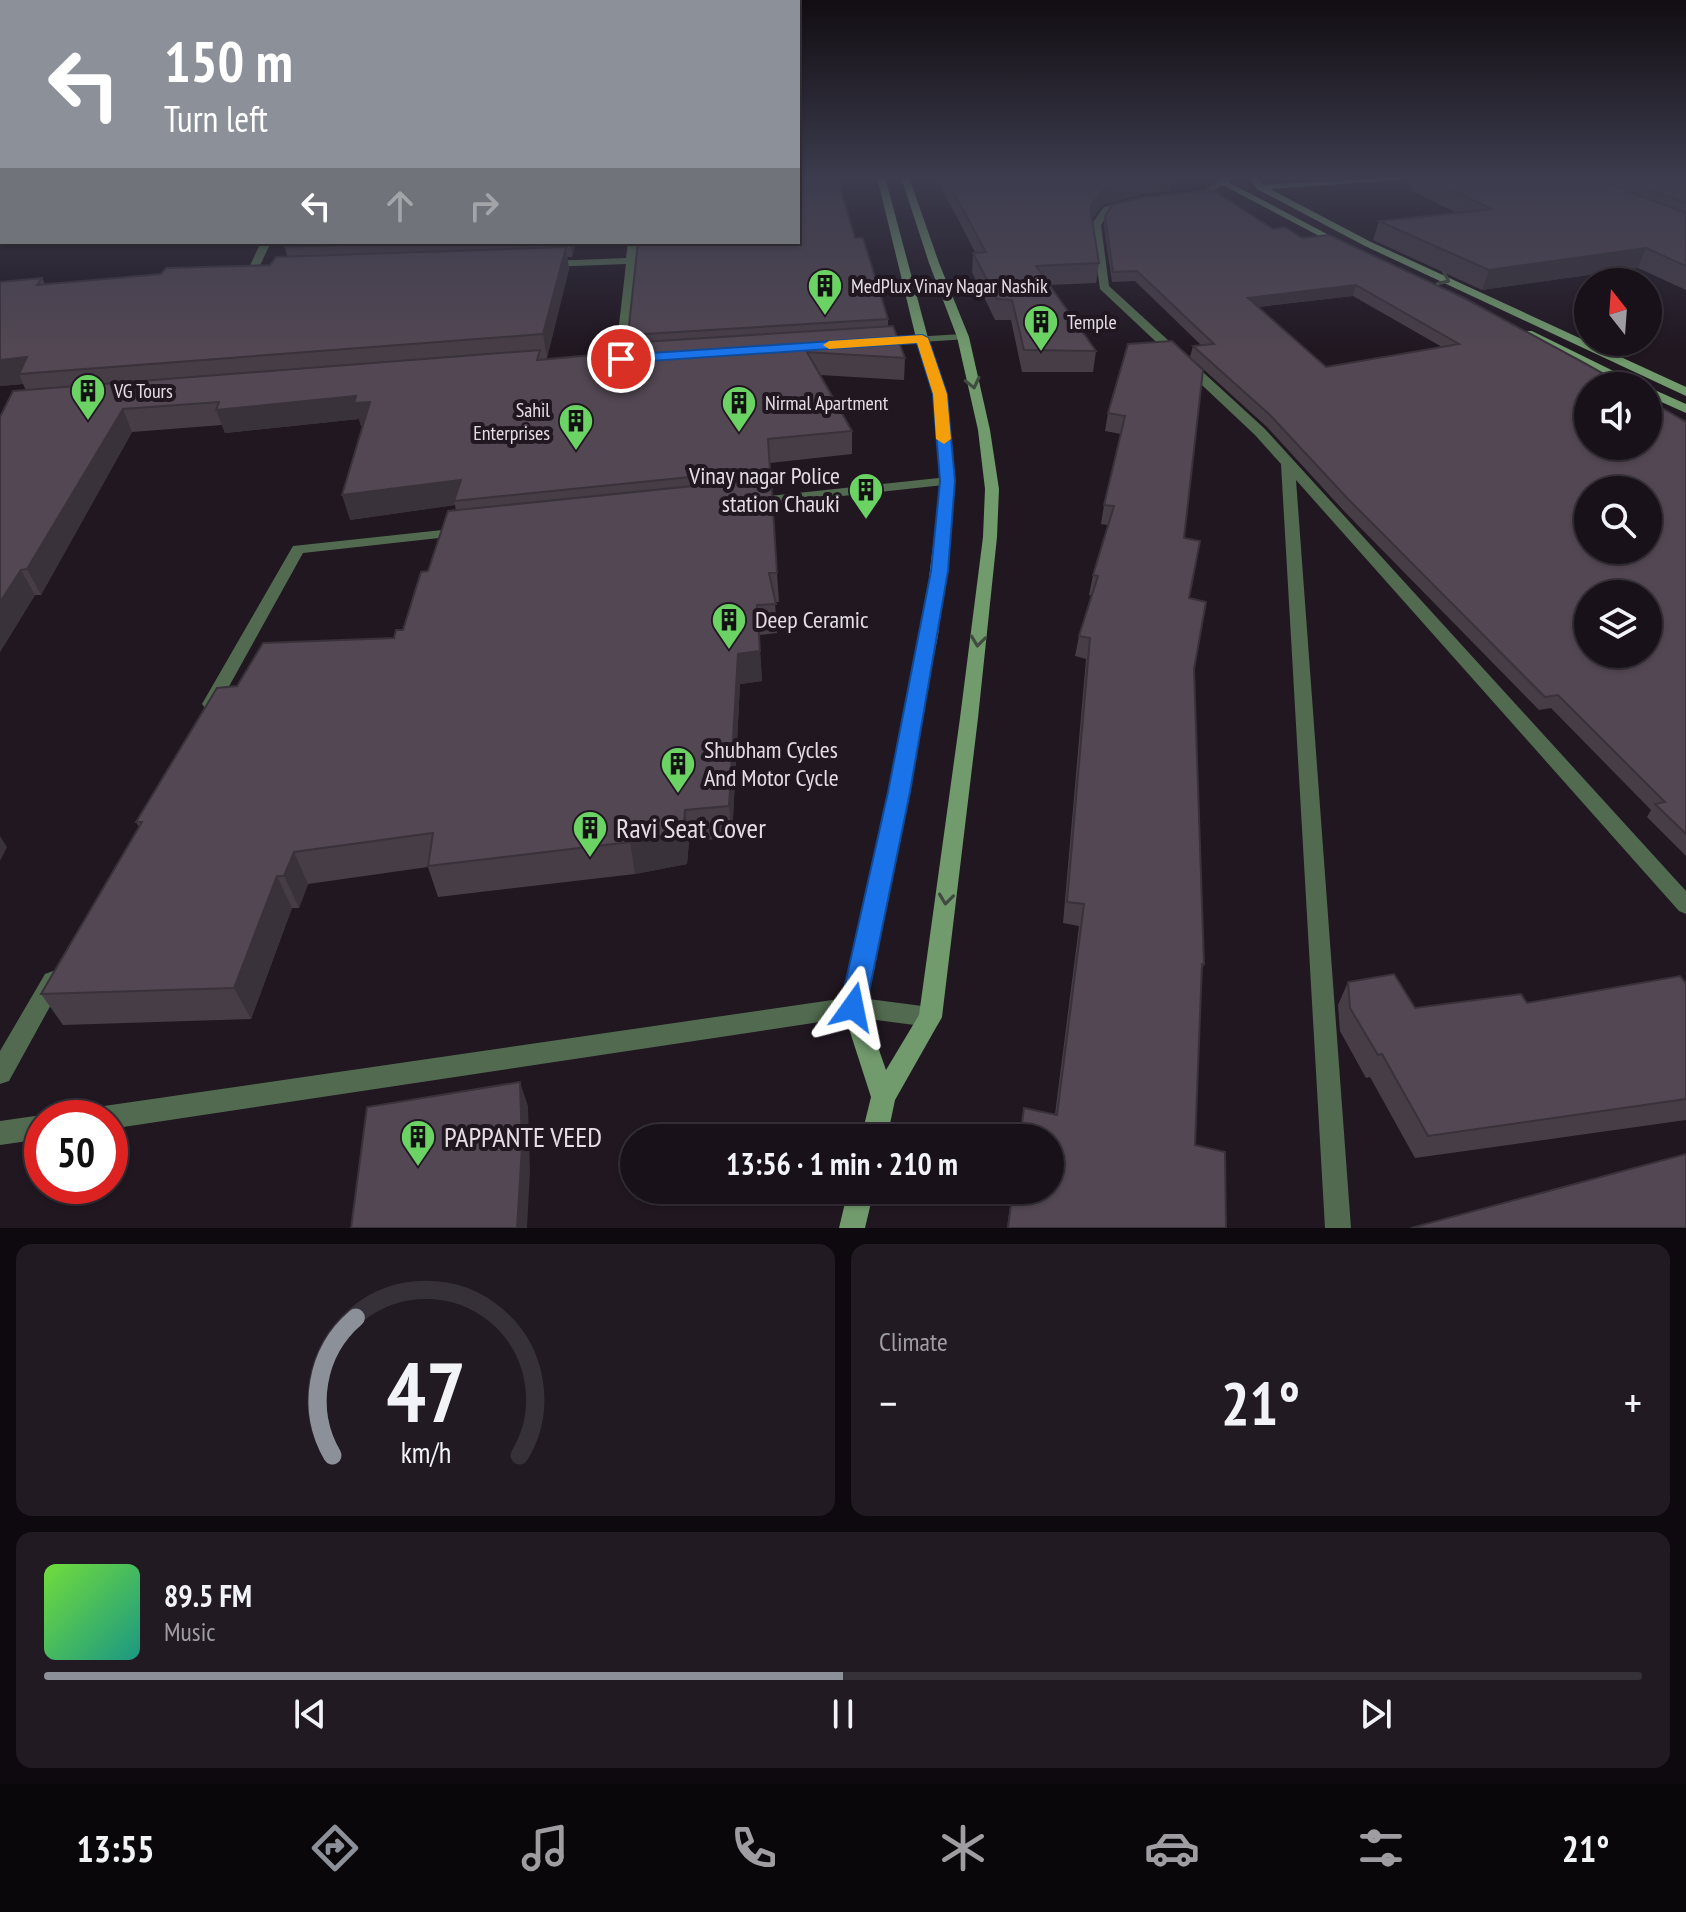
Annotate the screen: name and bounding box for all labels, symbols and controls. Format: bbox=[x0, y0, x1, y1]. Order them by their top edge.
text: 150 m bbox=[164, 25, 293, 97]
icon: left bbox=[32, 32, 136, 136]
text: Turn left bbox=[164, 95, 268, 142]
icon: left bbox=[294, 184, 338, 228]
icon: ahead bbox=[378, 184, 422, 228]
icon: right bbox=[462, 184, 506, 228]
building icon: MedPlux Vinay Nagar Nashik bbox=[806, 267, 844, 317]
north arrow bbox=[1574, 268, 1662, 356]
map controls bbox=[1574, 268, 1662, 668]
one-way arrow bbox=[1435, 269, 1450, 285]
place label: MedPlux Vinay Nagar Nashik bbox=[851, 273, 1048, 299]
building icon: Temple bbox=[1022, 303, 1060, 353]
place label: Temple bbox=[1067, 309, 1117, 335]
pin bbox=[587, 325, 655, 393]
icon: arrive bbox=[599, 337, 643, 381]
building icon: VG Tours bbox=[69, 372, 107, 422]
button: sound bbox=[1574, 372, 1662, 460]
one-way arrow bbox=[964, 376, 981, 390]
place label: VG Tours bbox=[113, 378, 173, 404]
building icon: Nirmal Apartment bbox=[720, 384, 758, 434]
place label: Nirmal Apartment bbox=[765, 390, 889, 416]
place label: Sahil Enterprises bbox=[473, 397, 550, 446]
building icon: Sahil Enterprises bbox=[557, 402, 595, 452]
place label: Vinay nagar Police station Chauki bbox=[688, 460, 840, 519]
building icon: Vinay nagar Police station Chauki bbox=[847, 471, 885, 521]
button: search bbox=[1574, 476, 1662, 564]
button: layers bbox=[1574, 580, 1662, 668]
building icon: Deep Ceramic bbox=[710, 601, 748, 651]
place label: Deep Ceramic bbox=[755, 604, 869, 635]
one-way arrow bbox=[970, 635, 987, 648]
place label: Shubham Cycles And Motor Cycle bbox=[704, 734, 839, 793]
building icon: Shubham Cycles And Motor Cycle bbox=[659, 745, 697, 795]
building icon: Ravi Seat Cover bbox=[571, 809, 609, 859]
place label: Ravi Seat Cover bbox=[616, 809, 766, 846]
one-way arrow bbox=[938, 892, 955, 906]
position arrow bbox=[811, 965, 895, 1049]
speed limit sign: 50 bbox=[24, 1100, 128, 1204]
building icon: PAPPANTE VEED bbox=[399, 1118, 437, 1168]
place label: PAPPANTE VEED bbox=[444, 1118, 602, 1155]
text: 13:56 · 1 min · 210 m bbox=[726, 1144, 958, 1183]
text: Climate bbox=[879, 1325, 948, 1358]
text: 47 bbox=[386, 1337, 465, 1445]
text: 21° bbox=[1221, 1364, 1300, 1442]
text: − bbox=[879, 1374, 897, 1431]
text: + bbox=[1624, 1374, 1642, 1431]
text: km/h bbox=[400, 1434, 451, 1471]
text: 89.5 FM bbox=[164, 1576, 252, 1615]
text: Music bbox=[164, 1615, 216, 1648]
icon: previous bbox=[288, 1692, 332, 1736]
icon: pause bbox=[821, 1692, 865, 1736]
icon: next bbox=[1354, 1692, 1398, 1736]
icon: directions bbox=[307, 1820, 363, 1876]
icon: music bbox=[517, 1820, 573, 1876]
icon: phone bbox=[726, 1820, 782, 1876]
icon: climate bbox=[935, 1820, 991, 1876]
icon: car bbox=[1144, 1820, 1200, 1876]
icon: filters bbox=[1353, 1820, 1409, 1876]
text: 13:55 bbox=[77, 1825, 154, 1872]
text: 21° bbox=[1562, 1825, 1609, 1872]

